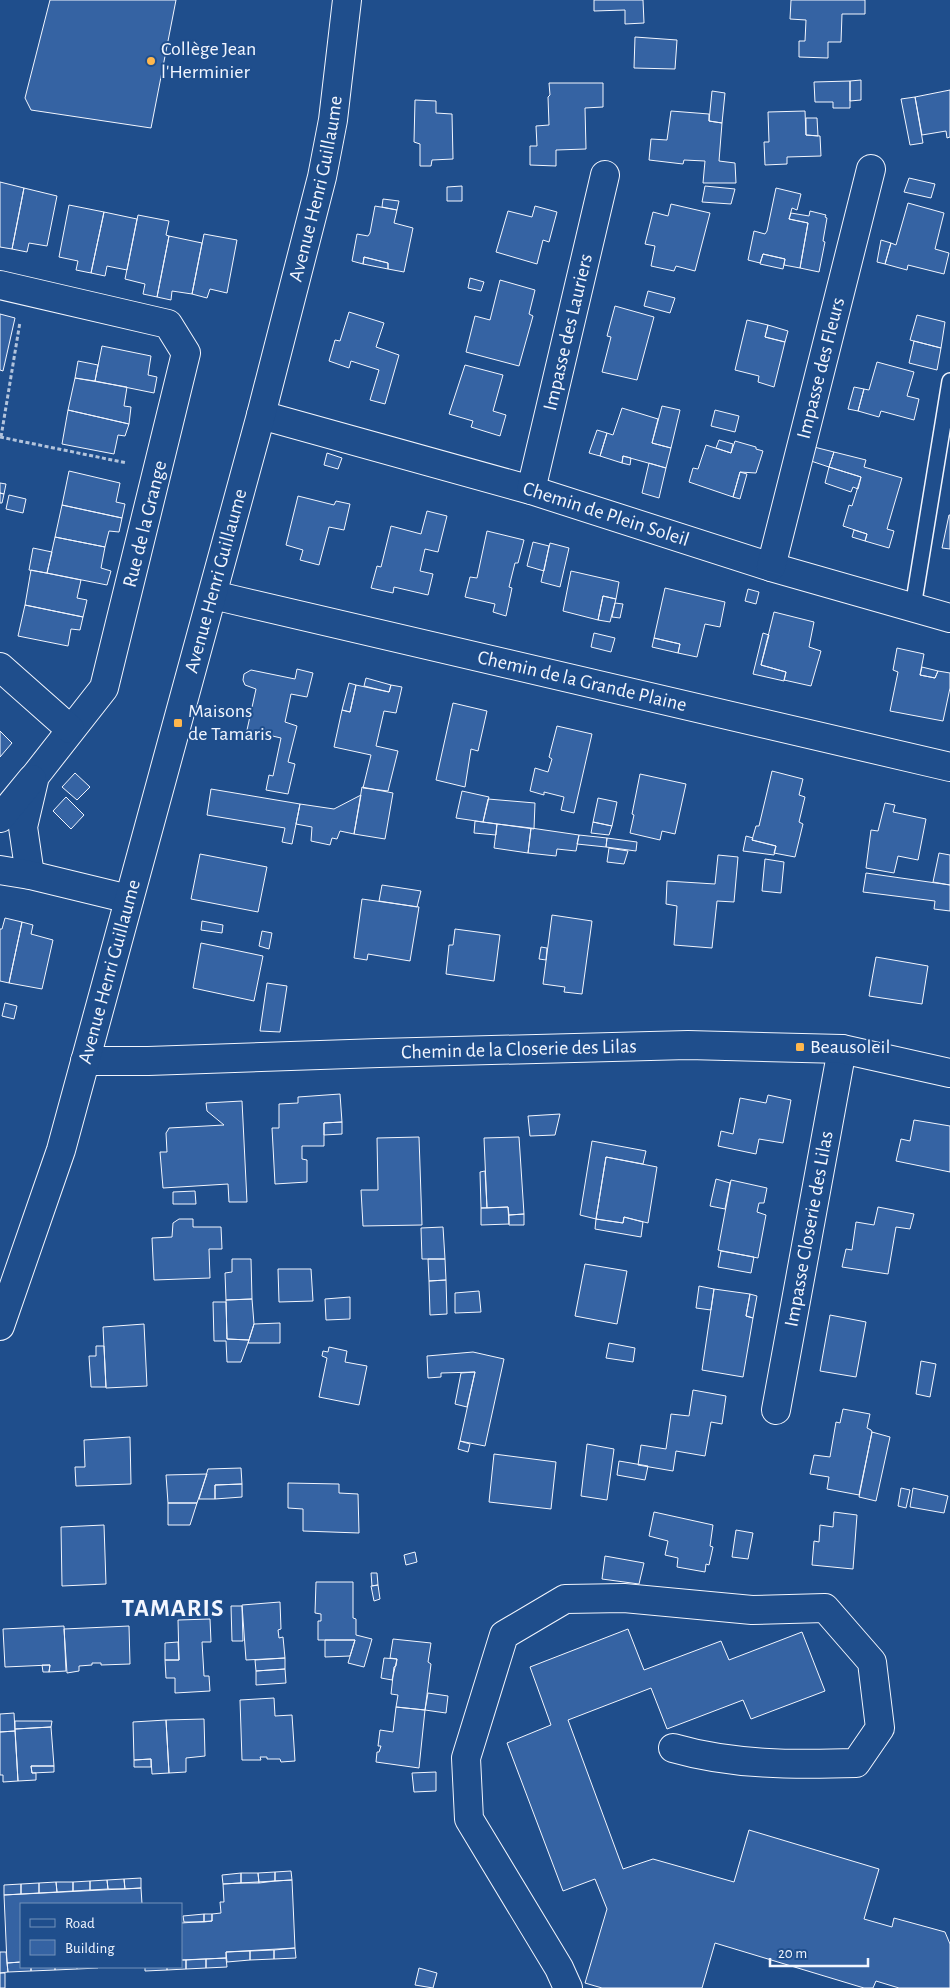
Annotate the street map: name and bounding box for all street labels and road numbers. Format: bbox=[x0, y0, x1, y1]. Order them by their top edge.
street label: Avenue Henri Guillaume bbox=[286, 95, 346, 284]
street label: Impasse des Lauriers bbox=[540, 252, 596, 413]
street label: Impasse des Fleurs bbox=[794, 295, 848, 441]
street label: Rue de la Grange bbox=[120, 459, 170, 589]
street label: Chemin de Plein Soleil bbox=[521, 478, 692, 550]
street label: Avenue Henri Guillaume bbox=[181, 487, 250, 675]
street label: Chemin de la Grande Plaine bbox=[476, 647, 689, 715]
street label: Avenue Henri Guillaume bbox=[75, 877, 144, 1066]
street label: Chemin de la Closerie des Lilas bbox=[401, 1036, 637, 1062]
street label: Impasse Closerie des Lilas bbox=[781, 1129, 837, 1329]

